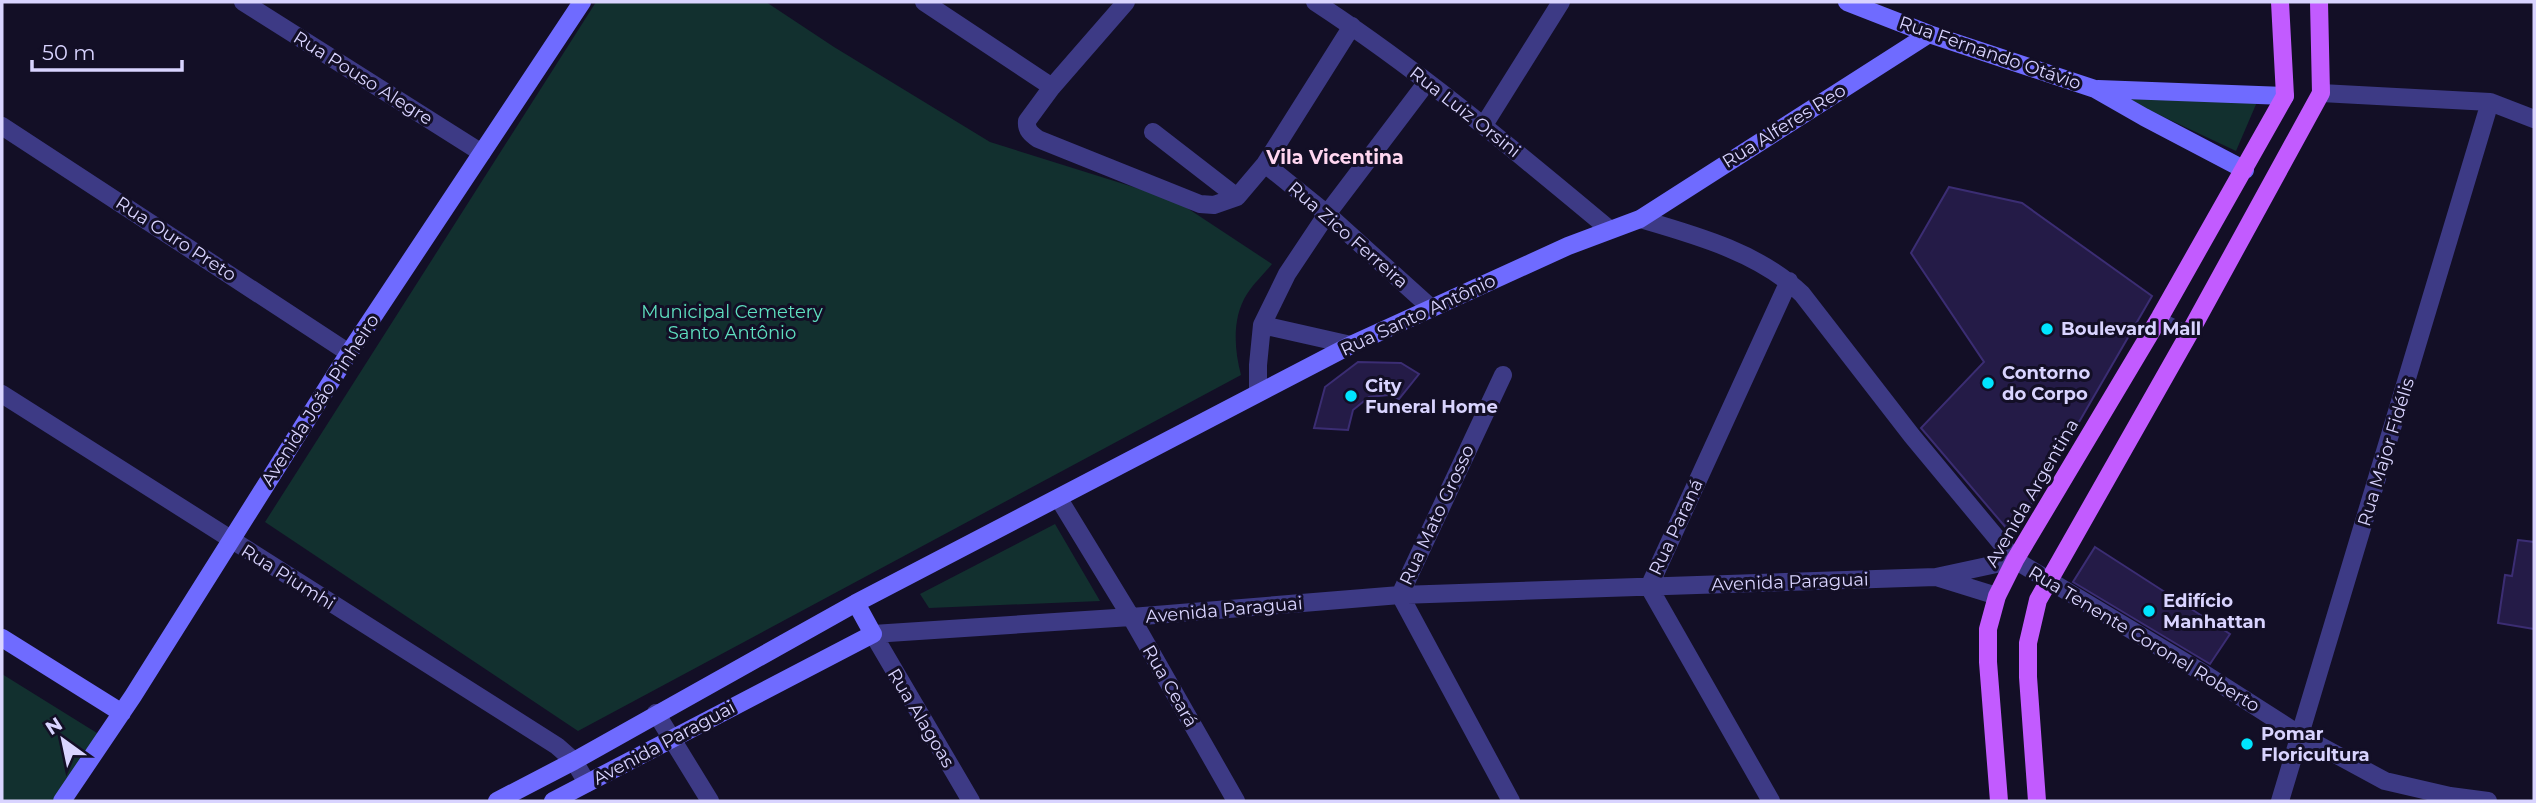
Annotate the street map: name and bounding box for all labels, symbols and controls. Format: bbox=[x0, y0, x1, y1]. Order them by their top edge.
street label: Rua Fernando Otávio bbox=[1896, 11, 2084, 95]
street label: Rua Pouso Alegre bbox=[289, 26, 437, 130]
scale bar bbox=[32, 28, 182, 72]
text: 50 m bbox=[42, 40, 96, 65]
street label: Rua Luiz Orsini bbox=[1405, 62, 1525, 162]
street label: Rua Alferes Reo bbox=[1718, 79, 1850, 173]
district label: Vila Vicentina bbox=[1265, 146, 1404, 169]
street label: Rua Zico Ferreira bbox=[1283, 177, 1413, 293]
street label: Rua Ouro Preto bbox=[112, 192, 240, 286]
street label: Rua Santo Antônio bbox=[1337, 269, 1499, 361]
park label: Municipal Cemetery Santo Antônio bbox=[641, 301, 823, 344]
street label: Avenida João Pinheiro bbox=[256, 310, 384, 490]
place label: Boulevard Mall bbox=[2061, 318, 2201, 340]
marker: Boulevard Mall bbox=[2039, 321, 2055, 337]
place label: Contorno do Corpo bbox=[2002, 362, 2090, 405]
place label: City Funeral Home bbox=[1365, 375, 1498, 418]
marker: Contorno do Corpo bbox=[1980, 375, 1996, 391]
street label: Rua Major Fidélis bbox=[2353, 375, 2419, 529]
marker: City Funeral Home bbox=[1343, 388, 1359, 404]
street label: Avenida Argentina bbox=[1981, 415, 2083, 571]
street label: Rua Mato Grosso bbox=[1395, 441, 1479, 589]
street label: Rua Paraná bbox=[1644, 475, 1708, 579]
street label: Rua Piumhi bbox=[237, 539, 339, 615]
street label: Rua Tenente Coronel Roberto bbox=[2024, 561, 2264, 717]
street label: Avenida Paraguai bbox=[1711, 568, 1869, 596]
place label: Edifício Manhattan bbox=[2163, 590, 2266, 633]
street label: Avenida Paraguai bbox=[1145, 592, 1303, 628]
marker: Edifício Manhattan bbox=[2141, 603, 2157, 619]
street label: Rua Ceará bbox=[1138, 641, 1202, 731]
street label: Rua Alagoas bbox=[883, 664, 959, 772]
street label: Avenida Paraguai bbox=[589, 696, 739, 790]
north arrow bbox=[28, 705, 98, 775]
text: N bbox=[41, 712, 67, 740]
place label: Pomar Floricultura bbox=[2261, 723, 2370, 766]
marker: Pomar Floricultura bbox=[2239, 736, 2255, 752]

